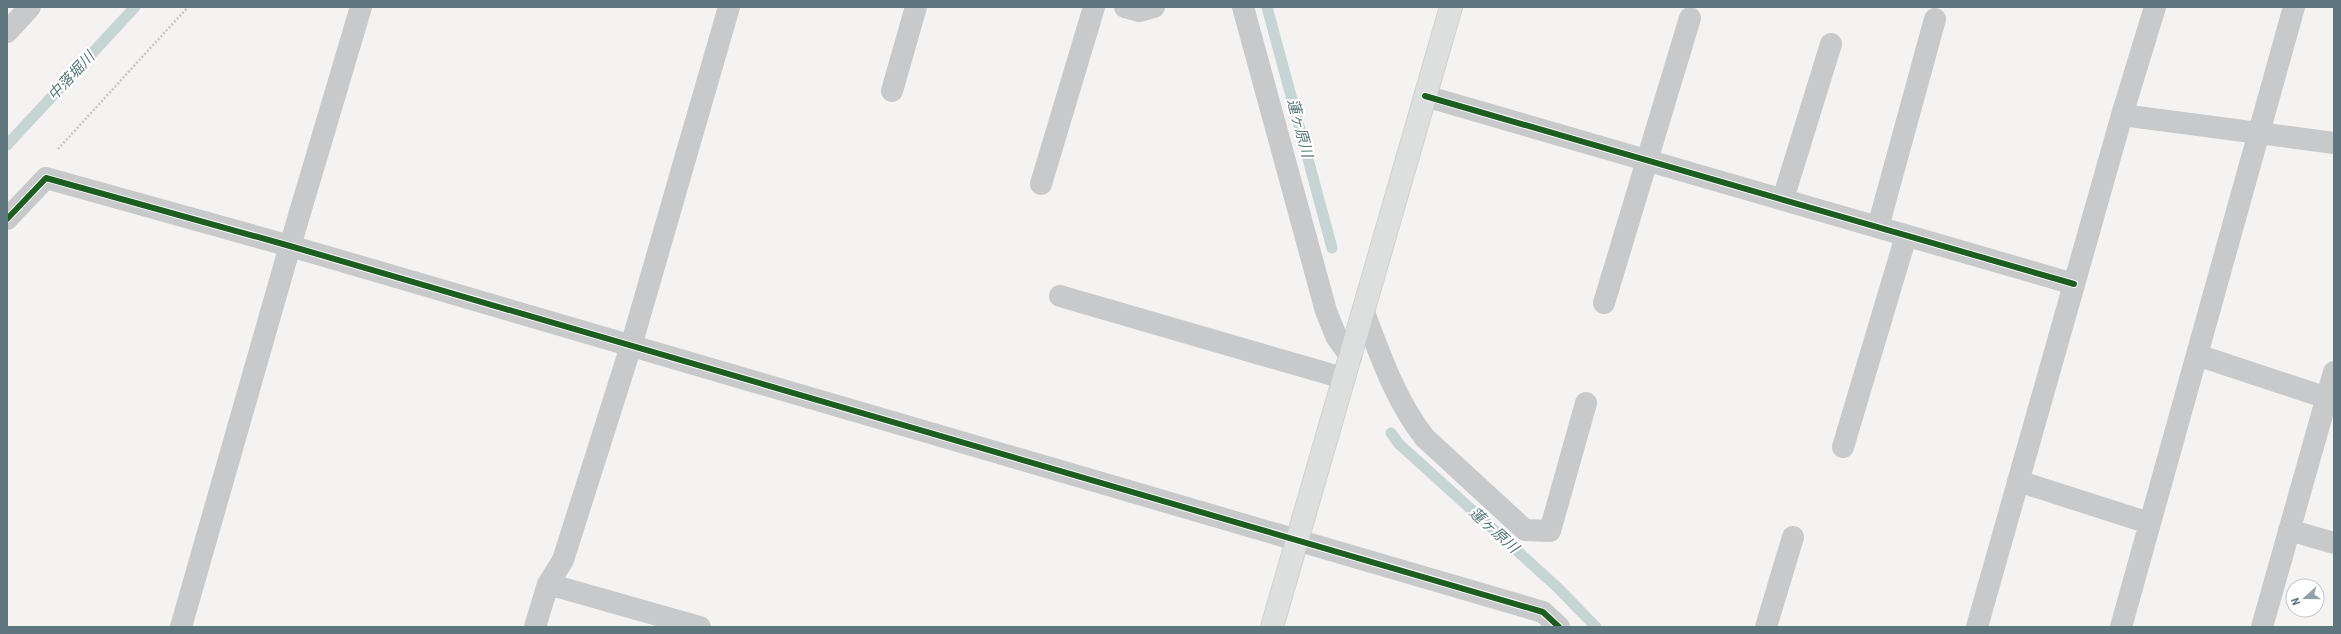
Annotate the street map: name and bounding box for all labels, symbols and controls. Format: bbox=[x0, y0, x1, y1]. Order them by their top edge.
water label: 中落堀川 bbox=[44, 46, 99, 104]
water label: 蓮ヶ原川 bbox=[1284, 97, 1317, 161]
water label: 蓮ヶ原川 bbox=[1466, 503, 1524, 558]
north arrow bbox=[2285, 578, 2325, 618]
text: N bbox=[2289, 596, 2303, 607]

